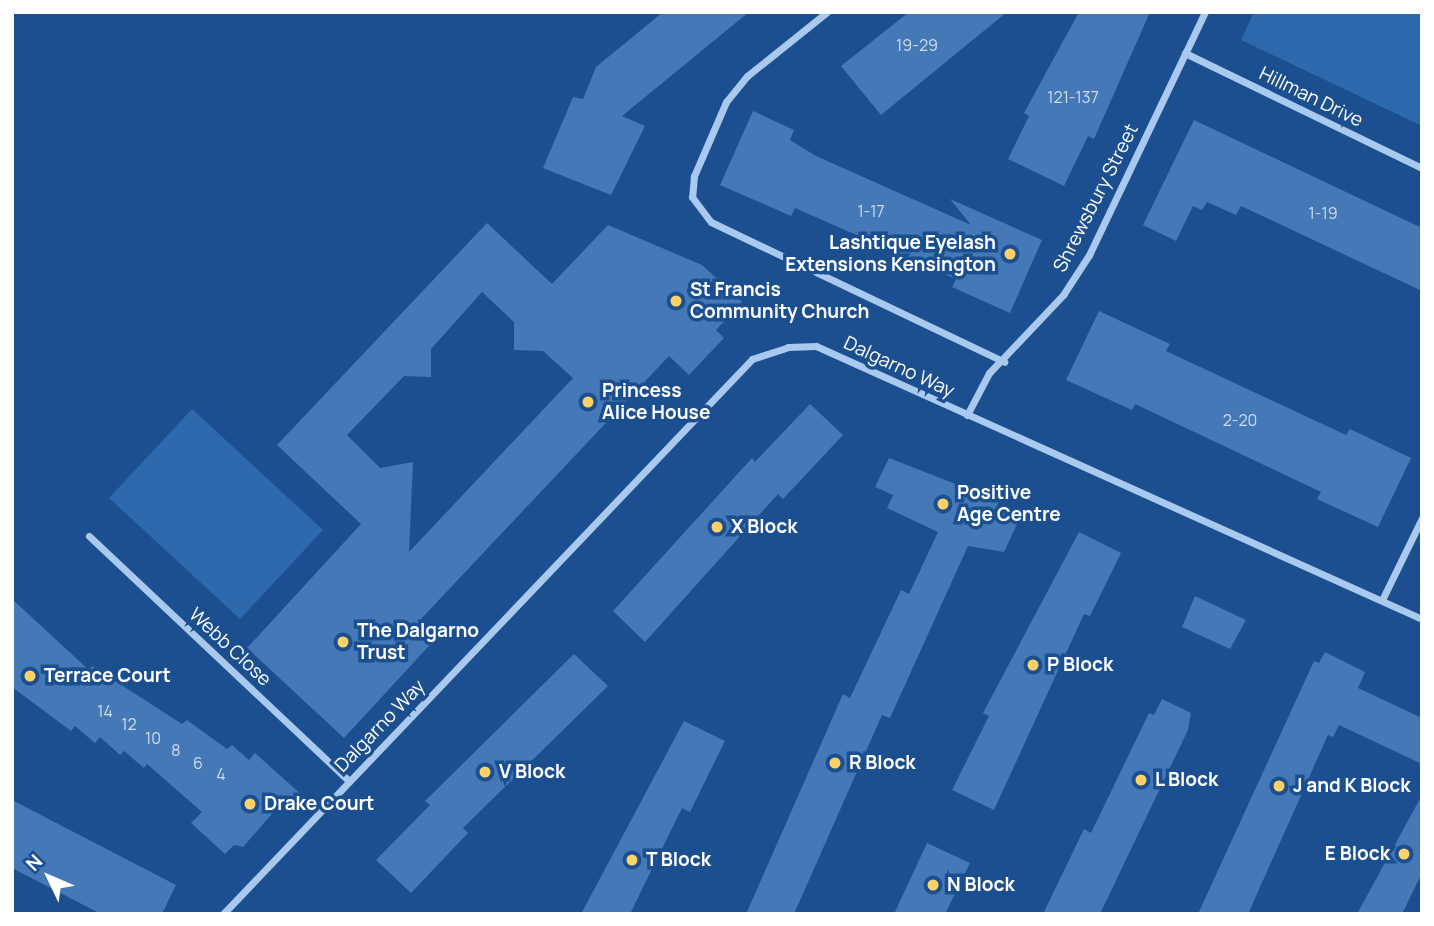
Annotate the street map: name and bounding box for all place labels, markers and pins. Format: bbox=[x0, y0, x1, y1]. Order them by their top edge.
place label: Lashtique Eyelash Extensions Kensington bbox=[785, 232, 996, 276]
marker: Lashtique Eyelash Extensions Kensington bbox=[1002, 246, 1018, 262]
place label: St Francis Community Church bbox=[690, 279, 869, 323]
marker: St Francis Community Church bbox=[668, 293, 684, 309]
place label: Princess Alice House bbox=[602, 380, 710, 424]
marker: Princess Alice House bbox=[580, 394, 596, 410]
place label: Positive Age Centre bbox=[957, 482, 1061, 526]
marker: Positive Age Centre bbox=[935, 496, 951, 512]
place label: X Block bbox=[731, 516, 797, 538]
marker: X Block bbox=[709, 519, 725, 535]
place label: The Dalgarno Trust bbox=[357, 620, 479, 664]
marker: The Dalgarno Trust bbox=[335, 634, 351, 650]
place label: P Block bbox=[1047, 654, 1113, 676]
marker: P Block bbox=[1025, 657, 1041, 673]
place label: Terrace Court bbox=[44, 665, 171, 687]
marker: Terrace Court bbox=[22, 668, 38, 684]
place label: R Block bbox=[849, 752, 916, 774]
marker: R Block bbox=[827, 755, 843, 771]
place label: V Block bbox=[499, 761, 565, 783]
marker: V Block bbox=[477, 764, 493, 780]
place label: L Block bbox=[1155, 769, 1219, 791]
marker: L Block bbox=[1133, 772, 1149, 788]
place label: J and K Block bbox=[1293, 775, 1411, 797]
marker: J and K Block bbox=[1271, 778, 1287, 794]
place label: Drake Court bbox=[264, 793, 374, 815]
marker: Drake Court bbox=[242, 796, 258, 812]
place label: E Block bbox=[1325, 843, 1390, 865]
marker: E Block bbox=[1396, 846, 1412, 862]
place label: T Block bbox=[646, 849, 712, 871]
marker: T Block bbox=[624, 852, 640, 868]
place label: N Block bbox=[947, 874, 1015, 896]
marker: N Block bbox=[925, 877, 941, 893]

